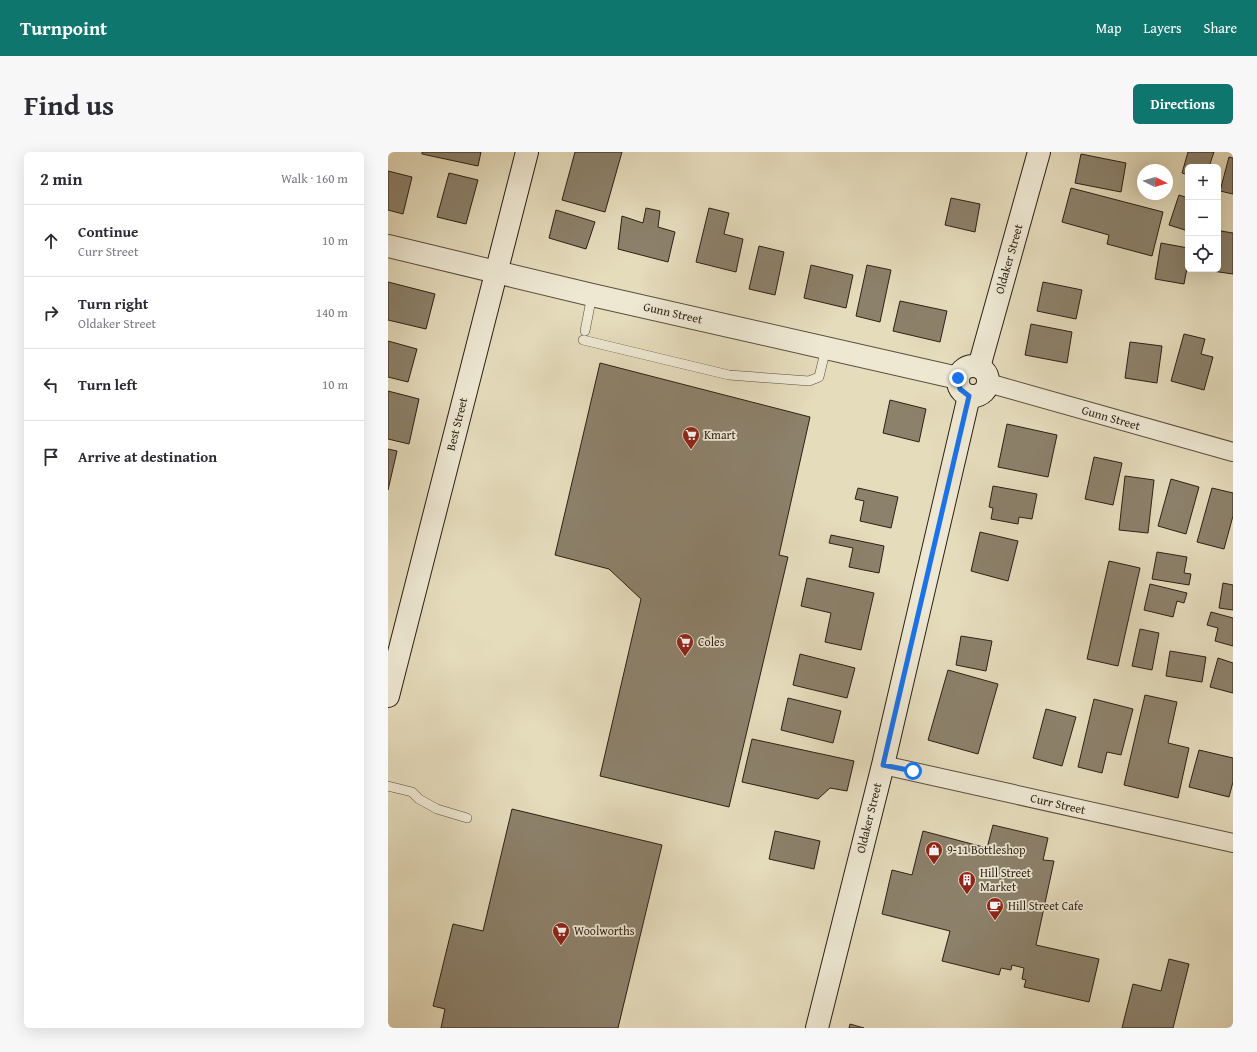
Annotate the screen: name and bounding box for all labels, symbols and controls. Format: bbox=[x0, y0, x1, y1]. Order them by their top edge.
text: Turnpoint bbox=[20, 14, 107, 42]
text: Map bbox=[1096, 18, 1122, 38]
text: Layers bbox=[1144, 18, 1182, 38]
text: Share bbox=[1204, 18, 1237, 38]
text: Find us bbox=[24, 84, 114, 125]
button: Directions bbox=[1133, 84, 1233, 124]
north arrow bbox=[1137, 164, 1173, 200]
map controls bbox=[1185, 164, 1221, 272]
button: + bbox=[1185, 164, 1221, 200]
text: 2 min bbox=[40, 166, 82, 191]
text: Walk · 160 m bbox=[281, 169, 348, 188]
button: − bbox=[1185, 200, 1221, 236]
text: Continue bbox=[78, 221, 139, 242]
street label: Oldaker Street bbox=[990, 221, 1027, 296]
icon: ahead bbox=[40, 230, 62, 252]
text: 10 m bbox=[322, 231, 348, 250]
button: locate bbox=[1185, 236, 1221, 272]
text: Curr Street bbox=[78, 242, 139, 261]
text: Turn right bbox=[78, 293, 149, 314]
street label: Gunn Street bbox=[642, 297, 705, 328]
icon: right bbox=[40, 302, 62, 324]
text: 140 m bbox=[316, 303, 348, 322]
text: Oldaker Street bbox=[78, 314, 156, 333]
route end bbox=[949, 369, 967, 387]
icon: left bbox=[40, 374, 62, 396]
text: Turn left bbox=[78, 374, 137, 395]
text: 10 m bbox=[322, 375, 348, 394]
street label: Best Street bbox=[442, 395, 472, 452]
street label: Gunn Street bbox=[1080, 401, 1143, 434]
supermarket icon: Kmart bbox=[681, 425, 701, 450]
place label: Kmart bbox=[704, 426, 737, 443]
icon: arrive bbox=[40, 446, 62, 468]
text: Arrive at destination bbox=[78, 446, 217, 467]
supermarket icon: Coles bbox=[675, 632, 695, 657]
place label: Coles bbox=[698, 633, 725, 650]
route start bbox=[904, 762, 922, 780]
street label: Oldaker Street bbox=[852, 780, 886, 855]
street label: Curr Street bbox=[1029, 789, 1088, 818]
shop icon: 9-11 Bottleshop bbox=[924, 840, 944, 865]
place label: 9-11 Bottleshop bbox=[947, 841, 1026, 858]
place label: Hill Street Market bbox=[980, 864, 1032, 895]
building icon: Hill Street Market bbox=[957, 870, 977, 895]
cafe icon: Hill Street Cafe bbox=[985, 896, 1005, 921]
place label: Hill Street Cafe bbox=[1008, 897, 1084, 914]
supermarket icon: Woolworths bbox=[551, 921, 571, 946]
place label: Woolworths bbox=[574, 922, 635, 939]

